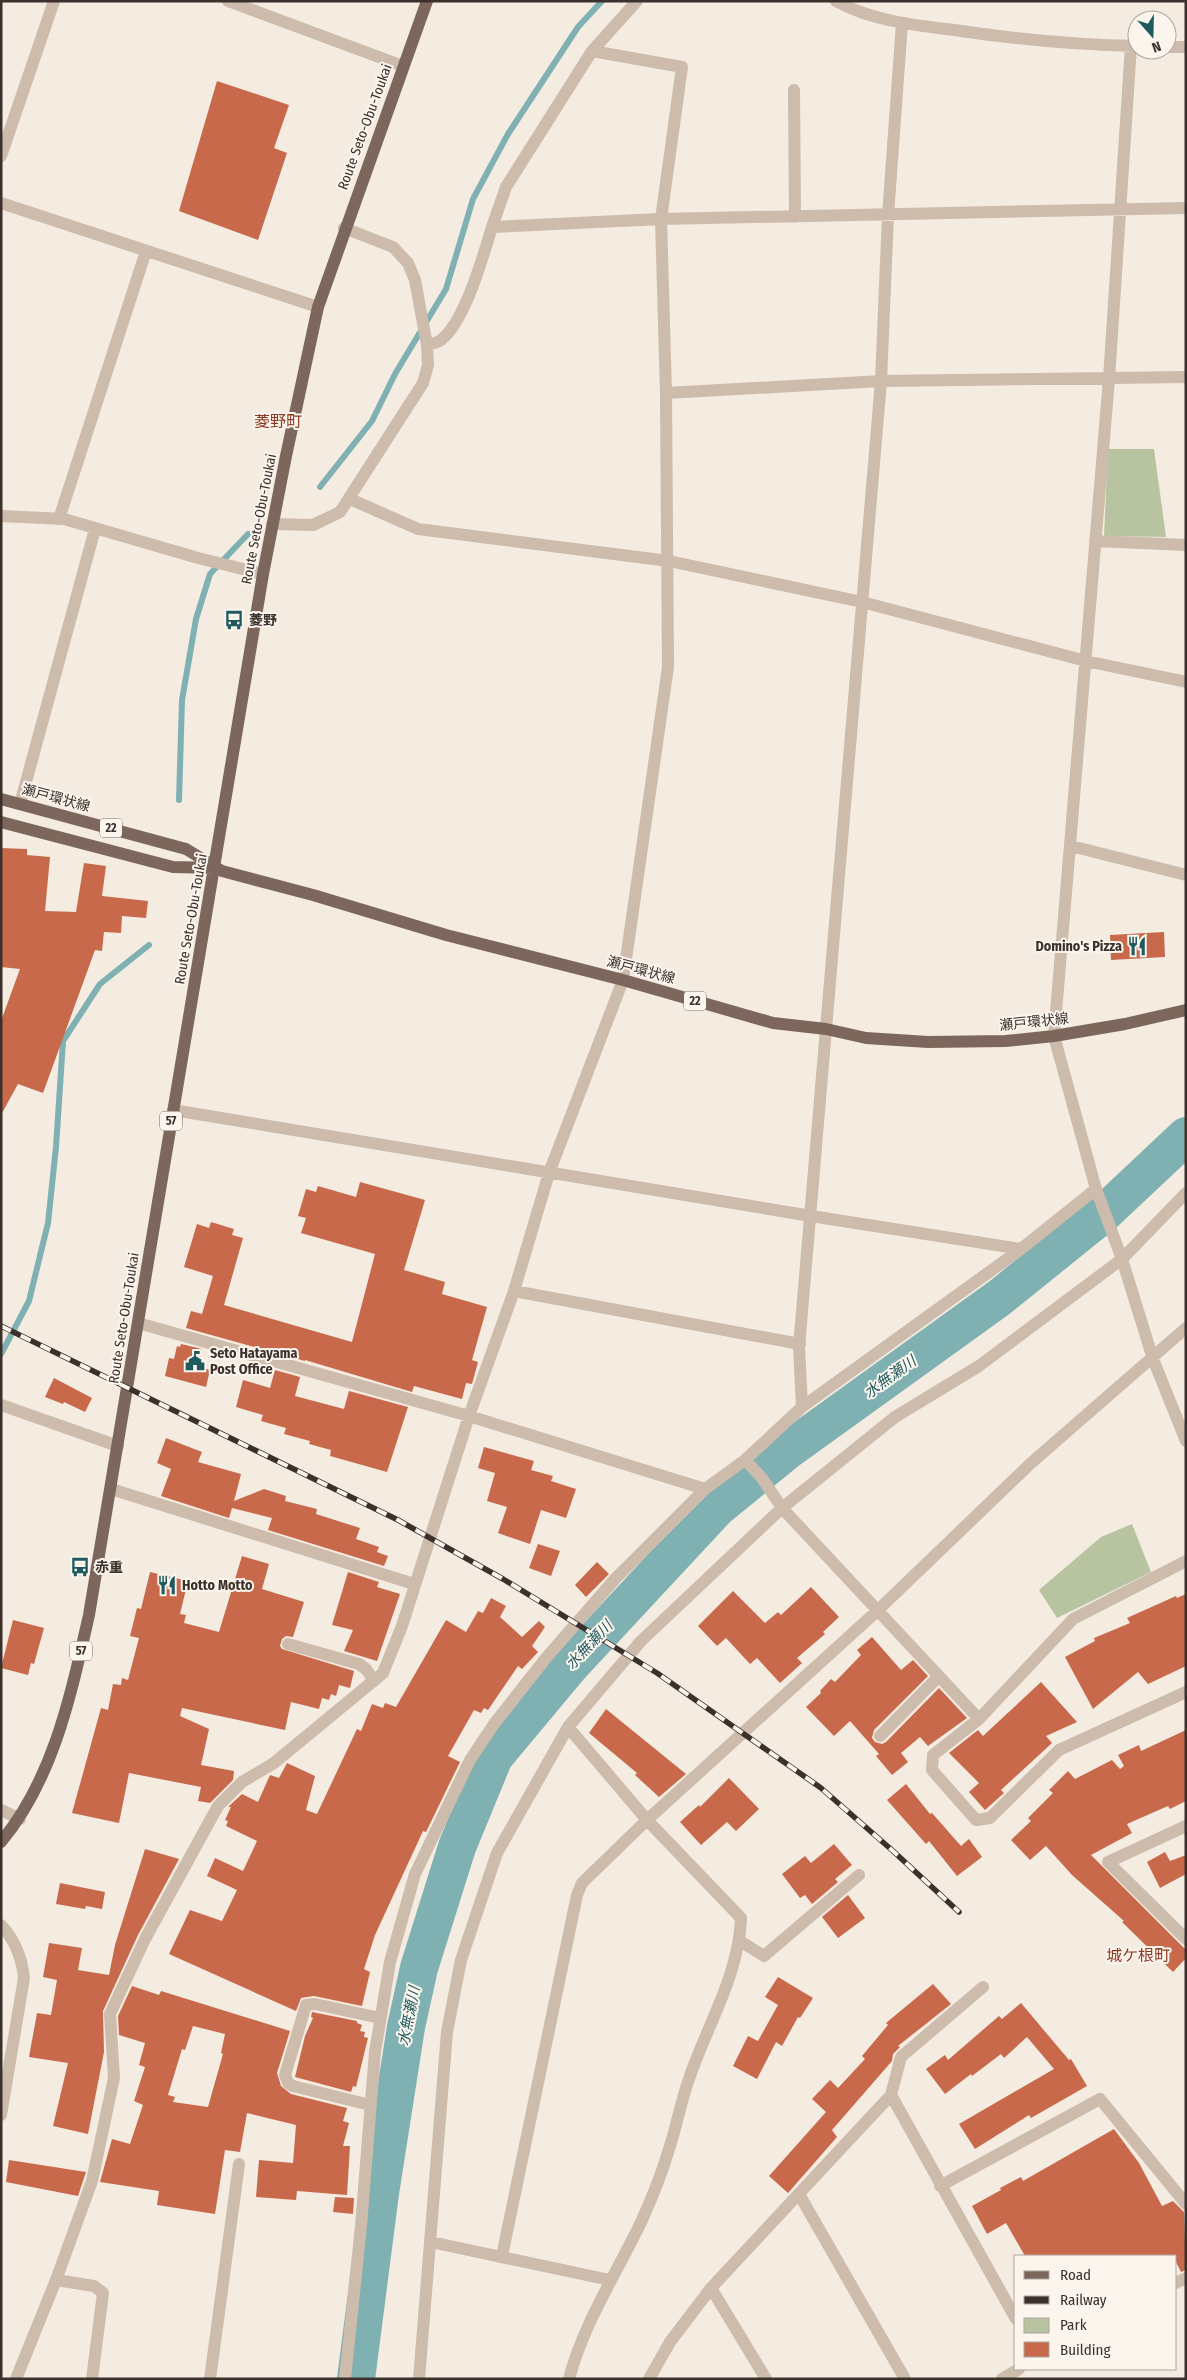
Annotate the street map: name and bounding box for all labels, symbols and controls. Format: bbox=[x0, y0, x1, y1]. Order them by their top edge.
north arrow bbox=[1127, 10, 1177, 60]
text: N bbox=[1149, 37, 1163, 56]
street label: Route Seto-Obu-Toukai bbox=[334, 62, 396, 192]
district label: 菱野町 bbox=[254, 412, 302, 431]
street label: Route Seto-Obu-Toukai bbox=[238, 452, 280, 586]
bus stop icon: 菱野 bbox=[223, 609, 245, 631]
place label: 菱野 bbox=[249, 612, 277, 629]
street label: 瀬戸環状線 bbox=[20, 781, 92, 815]
road number: 22 bbox=[100, 818, 122, 838]
street label: Route Seto-Obu-Toukai bbox=[171, 852, 211, 986]
restaurant icon: Domino's Pizza bbox=[1126, 935, 1148, 957]
place label: Domino's Pizza bbox=[1035, 938, 1122, 955]
street label: 瀬戸環状線 bbox=[605, 953, 677, 987]
road number: 22 bbox=[684, 991, 706, 1010]
street label: 瀬戸環状線 bbox=[998, 1010, 1070, 1034]
road number: 57 bbox=[160, 1112, 182, 1130]
street label: Route Seto-Obu-Toukai bbox=[105, 1251, 143, 1385]
place label: Seto Hatayama Post Office bbox=[210, 1345, 297, 1378]
public building icon: Seto Hatayama Post Office bbox=[184, 1350, 206, 1372]
water label: 水無瀬川 bbox=[860, 1351, 921, 1402]
bus stop icon: 赤重 bbox=[69, 1556, 91, 1578]
place label: 赤重 bbox=[95, 1559, 123, 1576]
restaurant icon: Hotto Motto bbox=[156, 1574, 178, 1596]
place label: Hotto Motto bbox=[182, 1577, 253, 1594]
water label: 水無瀬川 bbox=[562, 1615, 617, 1673]
road number: 57 bbox=[70, 1642, 92, 1660]
district label: 城ケ根町 bbox=[1106, 1946, 1170, 1965]
water label: 水無瀬川 bbox=[394, 1983, 424, 2047]
legend bbox=[1014, 2255, 1177, 2370]
text: Road bbox=[1060, 2266, 1091, 2284]
text: Railway bbox=[1060, 2291, 1107, 2309]
text: Park bbox=[1060, 2316, 1087, 2334]
text: Building bbox=[1060, 2341, 1111, 2359]

